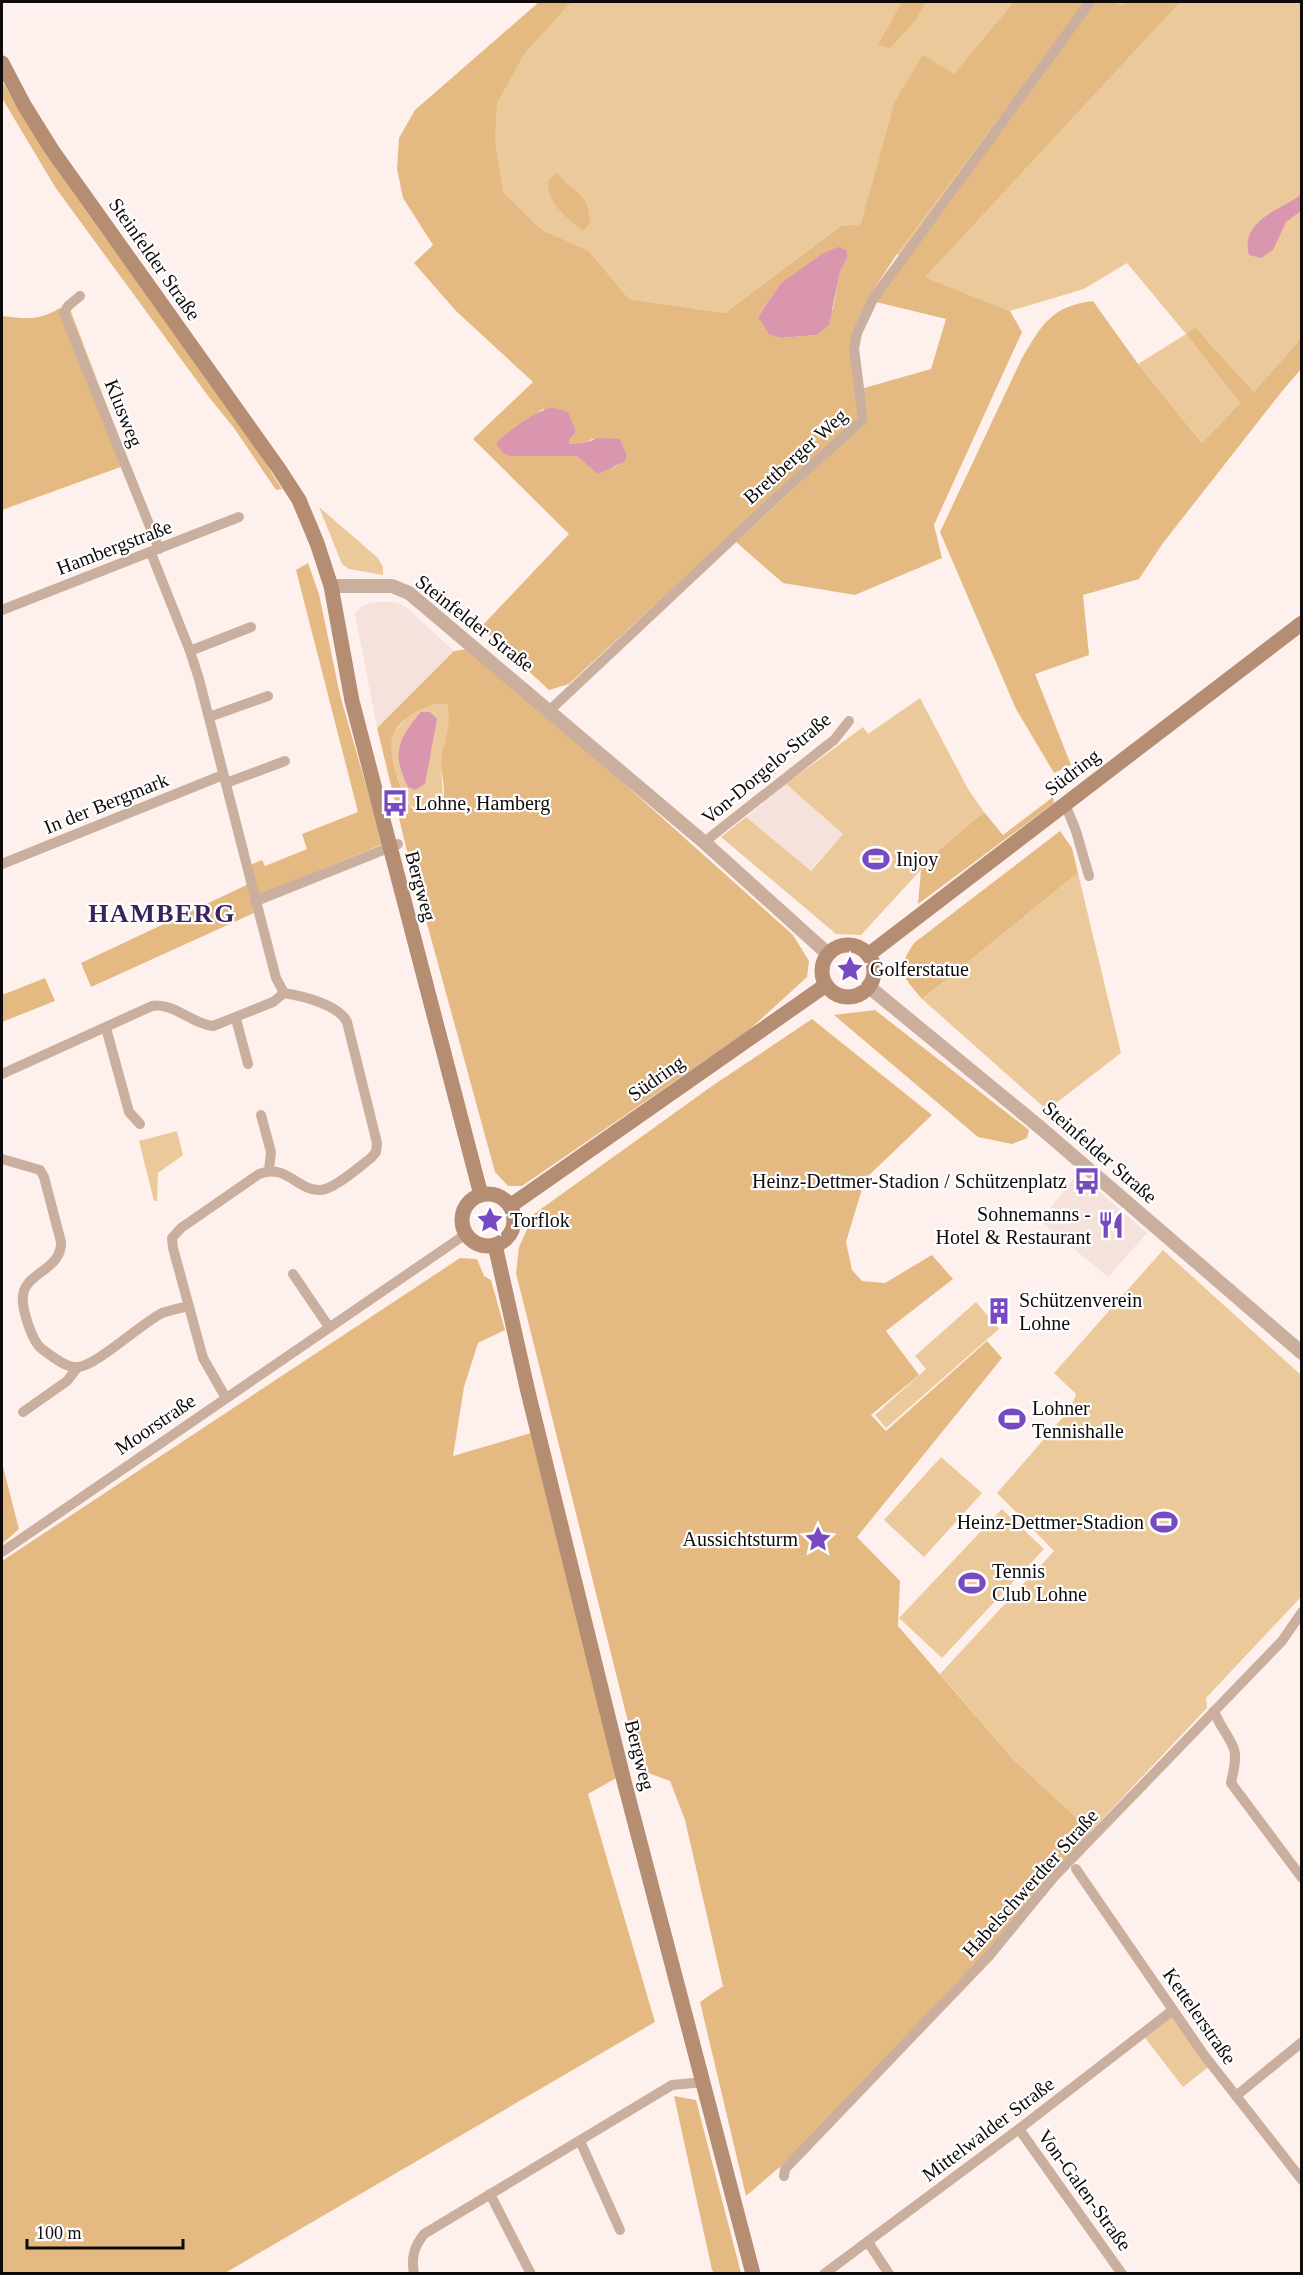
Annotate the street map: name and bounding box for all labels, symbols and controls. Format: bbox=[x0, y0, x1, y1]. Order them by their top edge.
street label: Steinfelder Straße bbox=[105, 194, 205, 324]
street label: Klusweg bbox=[100, 376, 148, 450]
street label: Brettberger Weg bbox=[739, 404, 852, 509]
street label: Hambergstraße bbox=[53, 515, 175, 580]
street label: Steinfelder Straße bbox=[412, 570, 539, 676]
street label: Von-Dorgelo-Straße bbox=[697, 708, 836, 829]
street label: Südring bbox=[1040, 744, 1105, 801]
street label: In der Bergmark bbox=[41, 768, 172, 839]
bus stop icon: Lohne, Hamberg bbox=[380, 788, 410, 818]
place label: Lohne, Hamberg bbox=[415, 792, 550, 815]
sports icon: Injoy bbox=[861, 844, 891, 874]
street label: Bergweg bbox=[400, 848, 441, 924]
place label: Injoy bbox=[896, 848, 938, 871]
district label: HAMBERG bbox=[88, 899, 236, 928]
place icon: Golferstatue bbox=[835, 954, 865, 984]
place label: Golferstatue bbox=[870, 958, 969, 980]
street label: Südring bbox=[624, 1051, 689, 1106]
street label: Steinfelder Straße bbox=[1039, 1097, 1162, 1208]
bus stop icon: Heinz-Dettmer-Stadion / Schützenplatz bbox=[1072, 1166, 1102, 1196]
place label: Heinz-Dettmer-Stadion / Schützenplatz bbox=[752, 1170, 1067, 1193]
place label: Sohnemanns - Hotel & Restaurant bbox=[935, 1203, 1091, 1248]
place icon: Torflok bbox=[475, 1205, 505, 1235]
place label: Torflok bbox=[510, 1209, 570, 1231]
restaurant icon: Sohnemanns - Hotel & Restaurant bbox=[1096, 1210, 1126, 1240]
place label: Schützenverein Lohne bbox=[1019, 1289, 1142, 1334]
building icon: Schützenverein Lohne bbox=[984, 1296, 1014, 1326]
street label: Moorstraße bbox=[111, 1389, 199, 1459]
place label: Lohner Tennishalle bbox=[1032, 1397, 1124, 1442]
sports icon: Lohner Tennishalle bbox=[997, 1404, 1027, 1434]
sports icon: Heinz-Dettmer-Stadion bbox=[1149, 1507, 1179, 1537]
place label: Heinz-Dettmer-Stadion bbox=[957, 1511, 1144, 1533]
place icon: Aussichtsturm bbox=[803, 1524, 833, 1554]
place label: Aussichtsturm bbox=[682, 1528, 798, 1550]
place label: Tennis Club Lohne bbox=[992, 1560, 1087, 1605]
sports icon: Tennis Club Lohne bbox=[957, 1568, 987, 1598]
street label: Bergweg bbox=[620, 1717, 659, 1793]
street label: Habelschwerdter Straße bbox=[958, 1804, 1102, 1962]
street label: Kettelerstraße bbox=[1159, 1964, 1241, 2068]
street label: Mittelwalder Straße bbox=[918, 2072, 1058, 2186]
street label: Von-Galen-Straße bbox=[1034, 2125, 1136, 2255]
scale bar bbox=[27, 2212, 183, 2250]
text: 100 m bbox=[36, 2223, 82, 2243]

